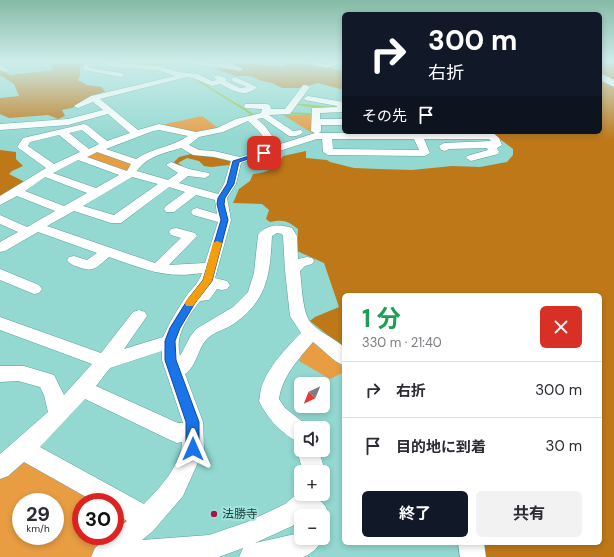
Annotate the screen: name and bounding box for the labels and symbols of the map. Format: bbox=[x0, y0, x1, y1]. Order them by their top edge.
pin bbox=[247, 136, 281, 170]
north arrow bbox=[294, 377, 330, 413]
position arrow bbox=[172, 428, 214, 470]
speed limit sign: 30 bbox=[72, 493, 124, 545]
place label: 法勝寺 bbox=[222, 506, 258, 522]
marker: 法勝寺 bbox=[209, 509, 219, 519]

